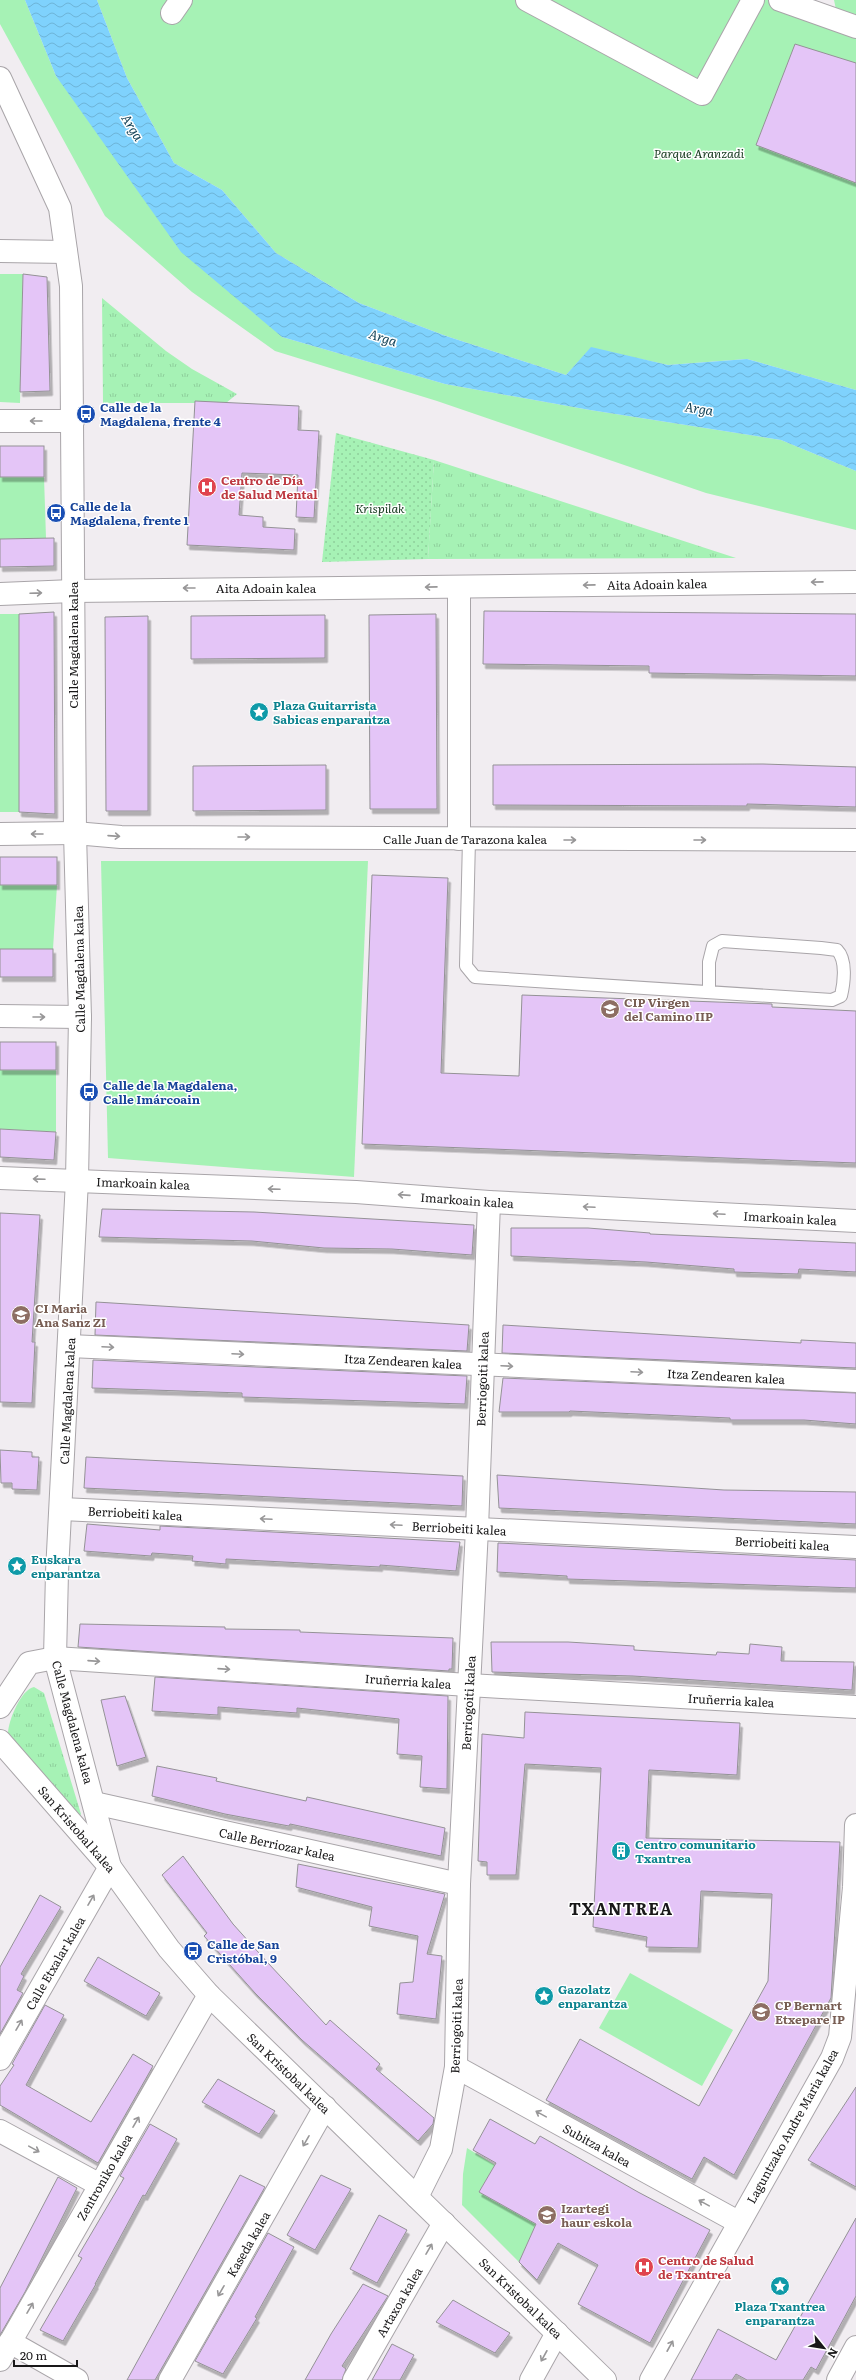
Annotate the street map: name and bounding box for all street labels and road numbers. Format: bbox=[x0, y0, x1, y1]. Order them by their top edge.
street label: Aita Adoain kalea bbox=[607, 574, 708, 594]
street label: Aita Adoain kalea bbox=[216, 579, 317, 597]
street label: Calle Magdalena kalea bbox=[64, 581, 82, 709]
street label: Calle Juan de Tarazona kalea bbox=[383, 830, 548, 848]
street label: Calle Magdalena kalea bbox=[69, 905, 89, 1033]
street label: Imarkoain kalea bbox=[96, 1172, 191, 1194]
street label: Imarkoain kalea bbox=[420, 1188, 515, 1212]
street label: Imarkoain kalea bbox=[743, 1207, 838, 1229]
street label: Berriogoiti kalea bbox=[471, 1331, 493, 1427]
street label: Calle Magdalena kalea bbox=[55, 1337, 79, 1465]
street label: Itza Zendearen kalea bbox=[343, 1349, 463, 1373]
street label: Itza Zendearen kalea bbox=[666, 1364, 786, 1388]
street label: Berriobeiti kalea bbox=[87, 1502, 183, 1524]
street label: Berriobeiti kalea bbox=[411, 1517, 507, 1539]
street label: Berriobeiti kalea bbox=[734, 1532, 830, 1554]
street label: Berriogoiti kalea bbox=[457, 1654, 480, 1751]
street label: Calle Magdalena kalea bbox=[48, 1658, 98, 1786]
street label: Iruñerria kalea bbox=[364, 1669, 452, 1693]
street label: Iruñerria kalea bbox=[687, 1689, 775, 1711]
street label: San Kristobal kalea bbox=[34, 1782, 120, 1877]
street label: Calle Berriozar kalea bbox=[217, 1823, 337, 1865]
street label: Calle Etxalar kalea bbox=[21, 1912, 89, 2013]
street label: Berriogoiti kalea bbox=[445, 1978, 467, 2074]
street label: San Kristobal kalea bbox=[243, 2028, 335, 2118]
street label: Laguntzako Andre Maria kalea bbox=[742, 2045, 842, 2207]
street label: Subitza kalea bbox=[560, 2119, 635, 2171]
street label: Zentroniko kalea bbox=[72, 2130, 136, 2224]
street label: Kaseda kalea bbox=[222, 2207, 274, 2280]
street label: San Kristobal kalea bbox=[475, 2253, 567, 2343]
street label: Artaxoa kalea bbox=[372, 2263, 427, 2340]

